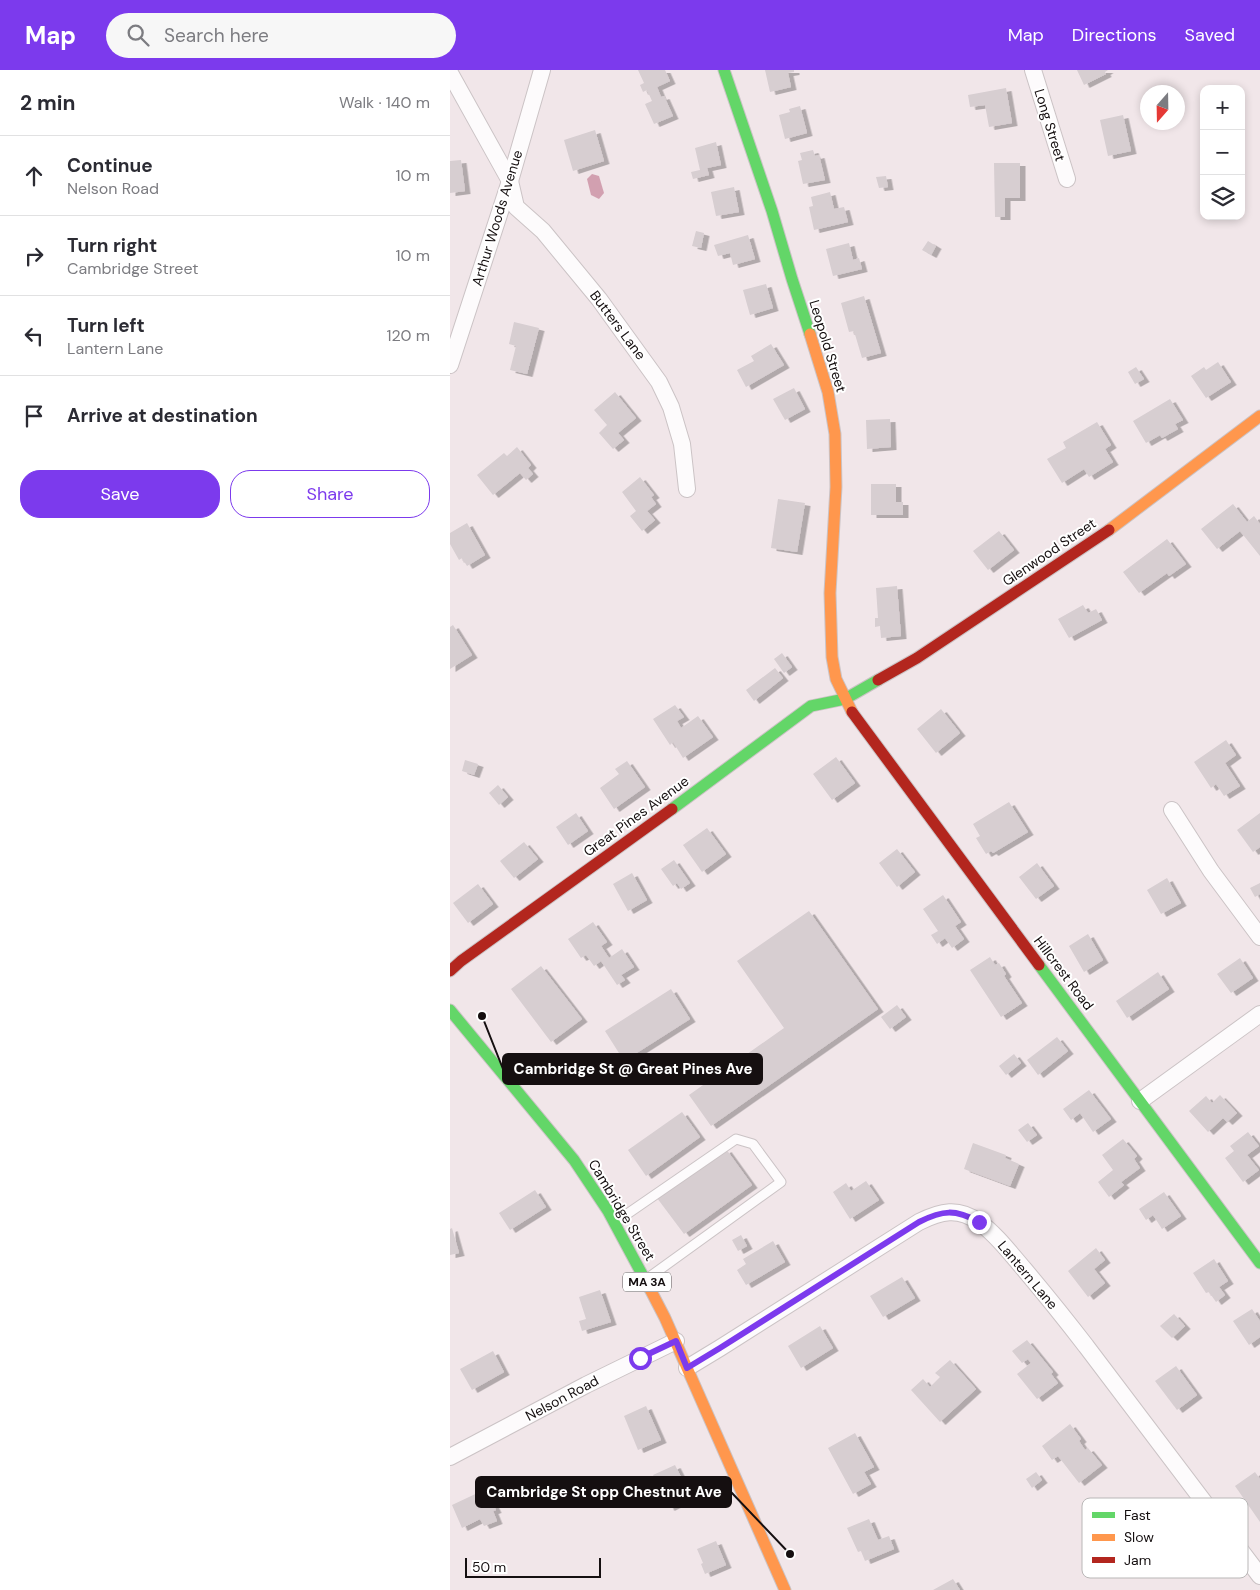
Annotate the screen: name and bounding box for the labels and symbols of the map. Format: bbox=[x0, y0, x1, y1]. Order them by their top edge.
north arrow bbox=[1140, 85, 1185, 130]
street label: Long Street bbox=[1030, 87, 1070, 163]
street label: Arthur Woods Avenue bbox=[468, 148, 526, 288]
street label: Butters Lane bbox=[586, 287, 650, 363]
street label: Leopold Street bbox=[805, 298, 851, 394]
street label: Glenwood Street bbox=[999, 514, 1099, 590]
street label: Great Pines Avenue bbox=[580, 772, 692, 860]
street label: Hillcrest Road bbox=[1030, 932, 1098, 1014]
callout: Cambridge St @ Great Pines Ave bbox=[503, 1054, 762, 1084]
text: Cambridge St @ Great Pines Ave bbox=[514, 1059, 752, 1079]
street label: Cambridge Street bbox=[585, 1156, 659, 1264]
route end bbox=[968, 1211, 991, 1234]
street label: Lantern Lane bbox=[994, 1237, 1062, 1313]
road number: MA 3A bbox=[623, 1272, 671, 1292]
route start bbox=[629, 1347, 652, 1370]
street label: Nelson Road bbox=[522, 1371, 602, 1425]
callout: Cambridge St opp Chestnut Ave bbox=[476, 1477, 731, 1507]
text: Cambridge St opp Chestnut Ave bbox=[486, 1482, 722, 1502]
legend bbox=[1082, 1498, 1248, 1578]
text: Fast bbox=[1124, 1506, 1151, 1524]
text: Slow bbox=[1124, 1528, 1154, 1546]
text: Jam bbox=[1124, 1551, 1151, 1569]
scale bar bbox=[465, 1555, 601, 1578]

